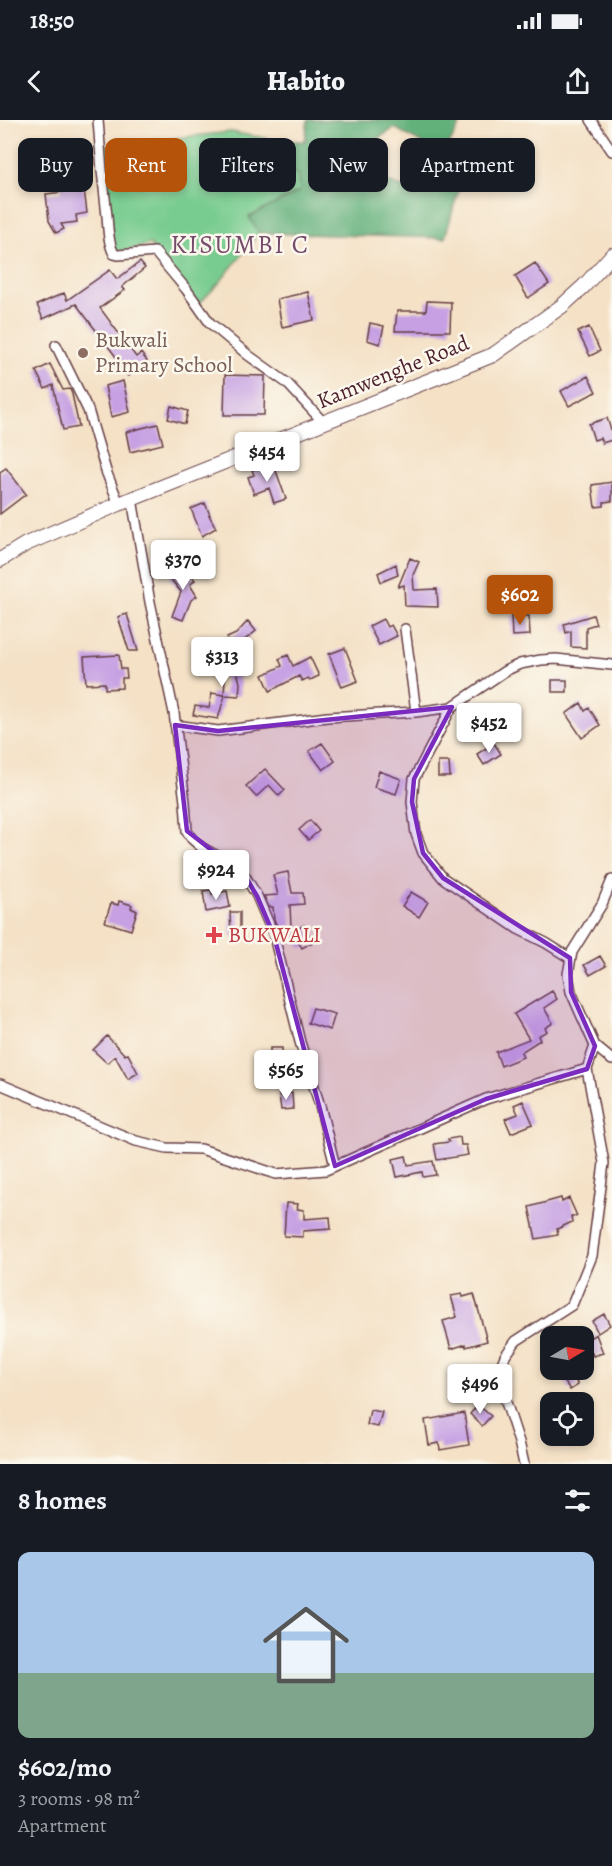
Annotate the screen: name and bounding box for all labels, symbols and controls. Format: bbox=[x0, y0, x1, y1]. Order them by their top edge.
text: 18:50 bbox=[30, 6, 74, 36]
text: Habito bbox=[267, 63, 345, 99]
icon: back bbox=[18, 65, 51, 98]
icon: share bbox=[561, 65, 594, 98]
chip: Buy bbox=[18, 138, 93, 192]
chip: Rent bbox=[105, 138, 187, 192]
chip: Filters bbox=[199, 138, 296, 192]
chip: New bbox=[308, 138, 388, 192]
chip: Apartment bbox=[400, 138, 535, 192]
district label: KISUMBI C bbox=[170, 227, 310, 262]
place label: Bukwali Primary School bbox=[95, 325, 233, 380]
street label: Kamwenghe Road bbox=[312, 328, 474, 416]
marker: Bukwali Primary School bbox=[76, 346, 90, 360]
pin: $454 bbox=[231, 432, 303, 483]
text: $454 bbox=[249, 438, 285, 465]
pin: $370 bbox=[147, 540, 219, 591]
text: $370 bbox=[165, 546, 201, 573]
pin: $602 bbox=[484, 575, 556, 626]
text: $602 bbox=[501, 581, 539, 608]
pin: $313 bbox=[186, 637, 258, 688]
text: $313 bbox=[205, 643, 239, 670]
pin: $452 bbox=[453, 703, 525, 754]
text: $452 bbox=[471, 709, 507, 736]
pin: $924 bbox=[180, 850, 252, 901]
text: $924 bbox=[197, 856, 235, 883]
place label: BUKWALI bbox=[228, 920, 321, 950]
marker: BUKWALI bbox=[205, 926, 223, 944]
pin: $565 bbox=[250, 1050, 322, 1101]
text: $565 bbox=[268, 1056, 304, 1083]
north arrow bbox=[540, 1326, 594, 1380]
map controls bbox=[540, 1326, 594, 1446]
pin: $496 bbox=[444, 1364, 516, 1415]
text: $496 bbox=[461, 1370, 499, 1397]
button: locate bbox=[540, 1392, 594, 1446]
text: 8 homes bbox=[18, 1483, 107, 1518]
icon: filters bbox=[561, 1484, 594, 1517]
icon: home bbox=[252, 1591, 360, 1699]
text: $602/mo bbox=[18, 1750, 112, 1785]
text: 3 rooms · 98 m² bbox=[18, 1785, 140, 1812]
text: Apartment bbox=[18, 1812, 107, 1839]

